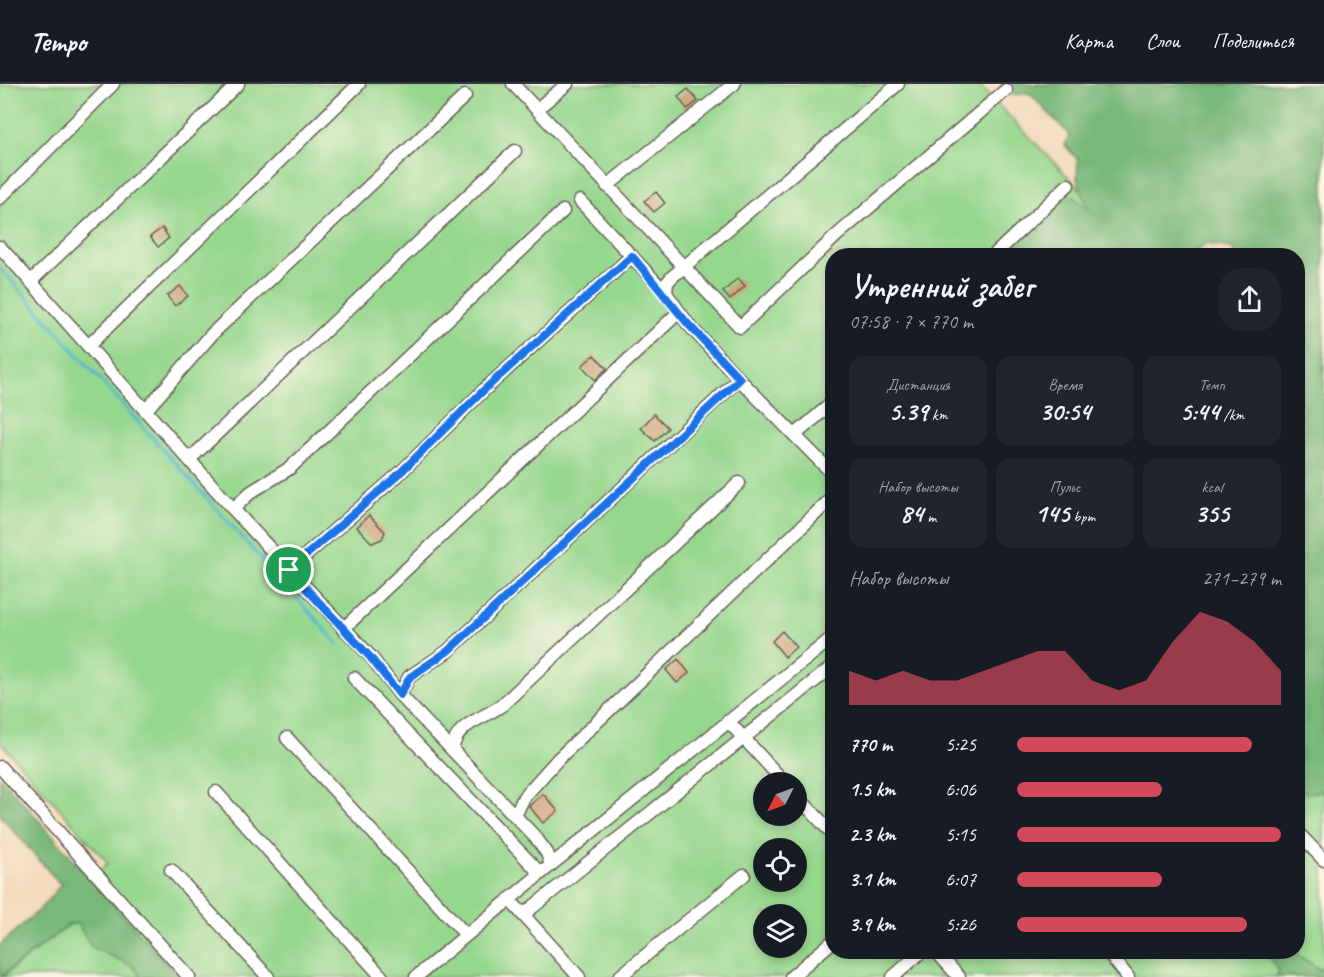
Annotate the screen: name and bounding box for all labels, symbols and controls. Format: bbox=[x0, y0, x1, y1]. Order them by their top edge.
text: Tempo bbox=[30, 24, 86, 59]
text: Карта bbox=[1065, 28, 1113, 54]
text: Слои bbox=[1146, 28, 1180, 54]
text: Поделиться bbox=[1213, 28, 1294, 54]
text: Утренний забег bbox=[849, 265, 1033, 307]
button: share bbox=[1218, 268, 1281, 331]
text: 07:58 · 7 × 770 m bbox=[849, 309, 973, 334]
text: Дистанция bbox=[886, 375, 950, 395]
text: Время bbox=[1048, 375, 1082, 395]
text: Темп bbox=[1199, 375, 1225, 395]
text: 5.39 bbox=[888, 395, 928, 428]
text: 30:54 bbox=[1039, 395, 1091, 428]
text: 5:44 bbox=[1180, 395, 1220, 428]
text: km bbox=[928, 405, 948, 425]
text: /km bbox=[1220, 405, 1244, 425]
text: Набор высоты bbox=[878, 477, 958, 497]
text: Пульс bbox=[1050, 477, 1080, 497]
text: kcal bbox=[1201, 477, 1223, 497]
text: 84 bbox=[900, 497, 923, 530]
text: 145 bbox=[1035, 497, 1069, 530]
text: 355 bbox=[1195, 497, 1229, 530]
text: m bbox=[923, 507, 936, 527]
text: bpm bbox=[1069, 507, 1095, 527]
pin bbox=[263, 544, 314, 595]
icon: arrive bbox=[272, 553, 305, 586]
text: Набор высоты bbox=[849, 566, 948, 591]
text: 271–279 m bbox=[1202, 566, 1281, 591]
text: 770 m bbox=[849, 732, 892, 757]
text: 5:25 bbox=[945, 732, 976, 757]
north arrow bbox=[753, 772, 807, 826]
map controls bbox=[753, 772, 807, 958]
text: 1.5 km bbox=[849, 777, 895, 802]
text: 6:06 bbox=[945, 777, 976, 802]
text: 2.3 km bbox=[849, 822, 896, 847]
text: 5:15 bbox=[945, 822, 976, 847]
button: locate bbox=[753, 838, 807, 892]
text: 3.1 km bbox=[849, 867, 896, 892]
text: 6:07 bbox=[945, 867, 976, 892]
button: layers bbox=[753, 904, 807, 958]
text: 3.9 km bbox=[849, 912, 895, 937]
text: 5:26 bbox=[945, 912, 976, 937]

